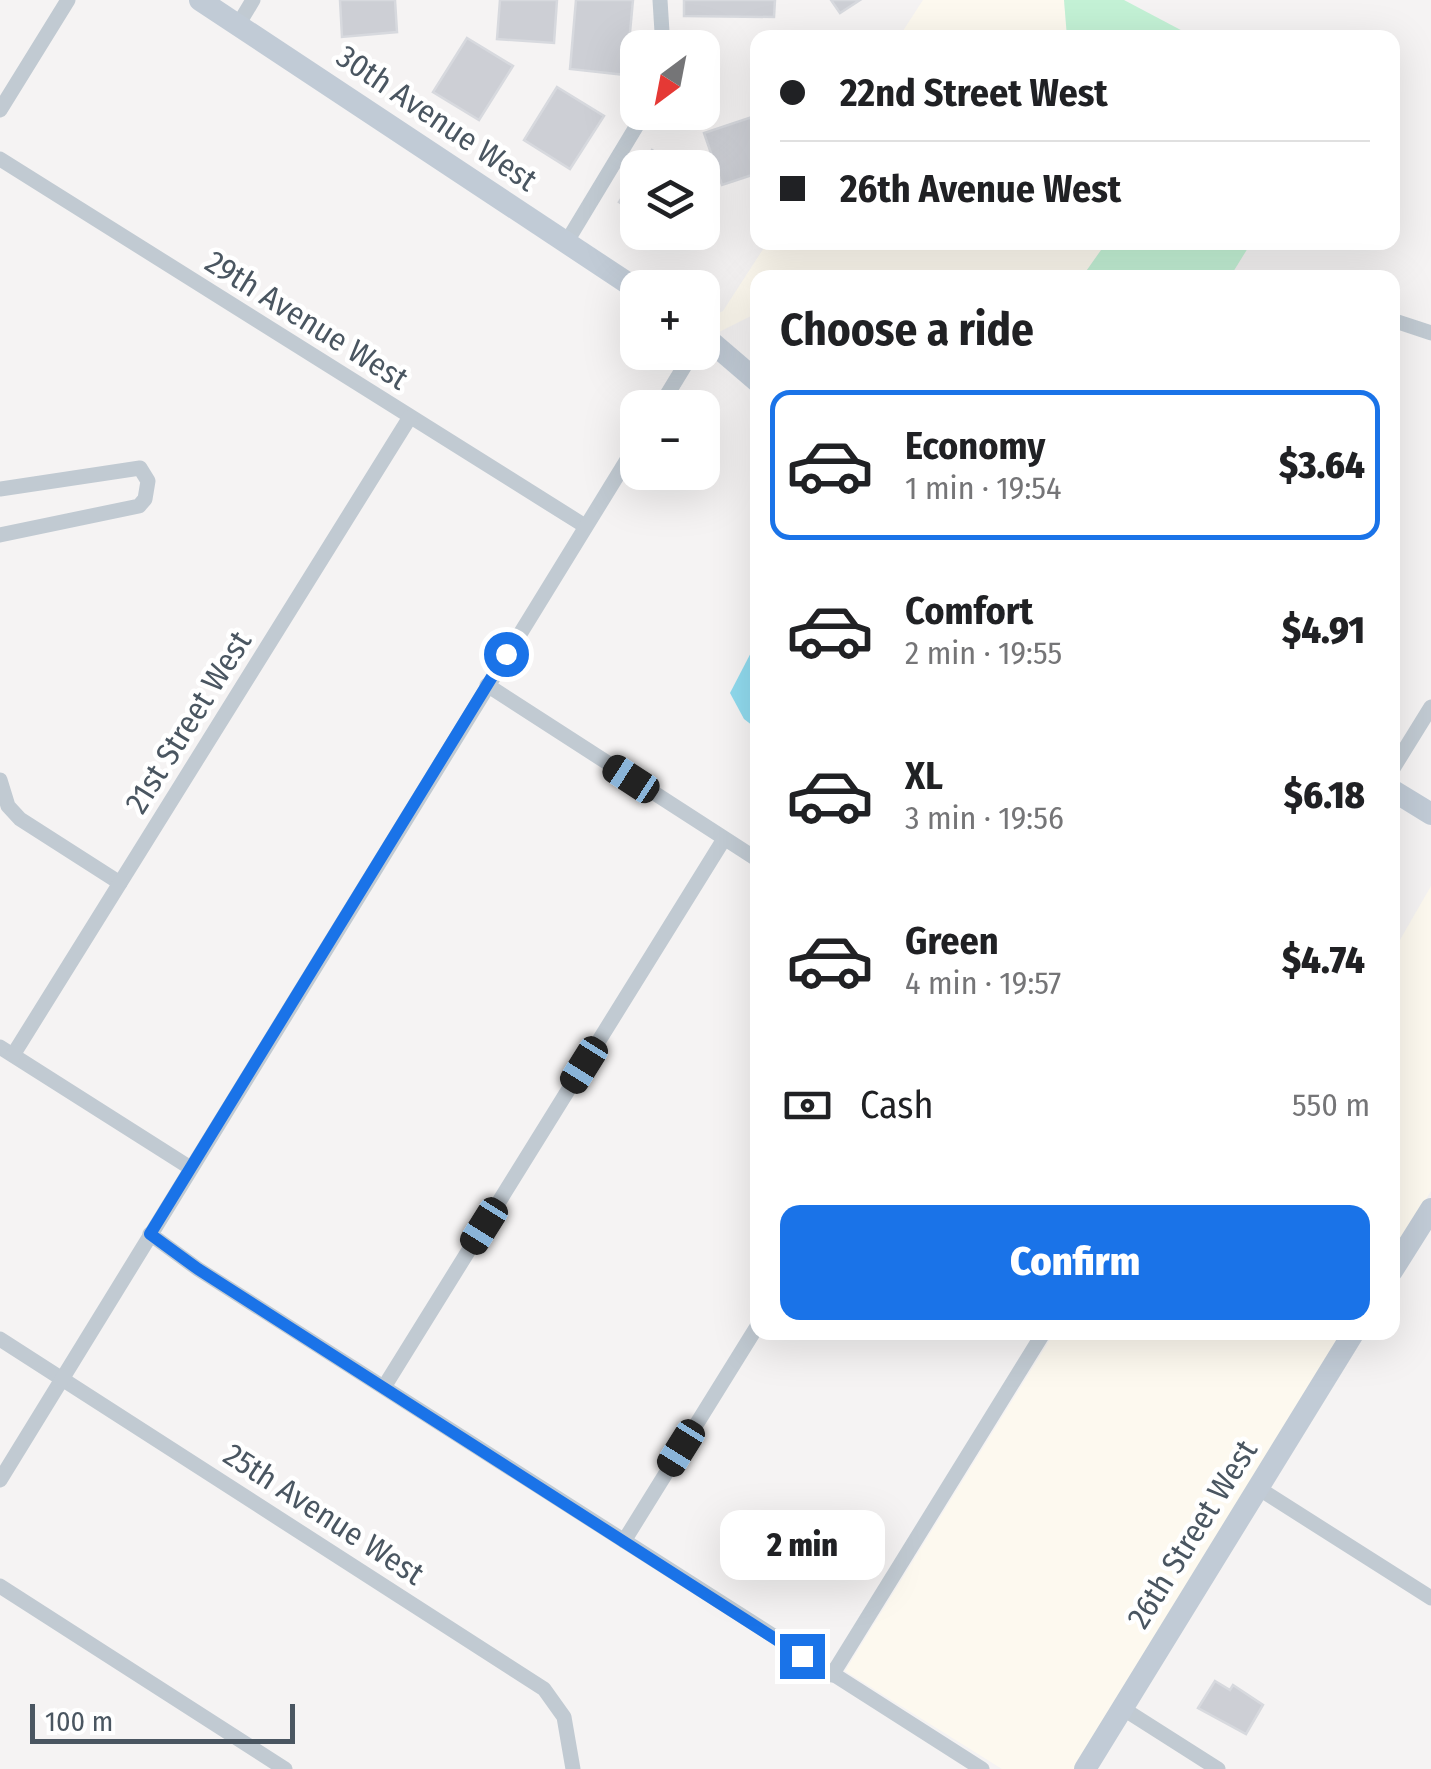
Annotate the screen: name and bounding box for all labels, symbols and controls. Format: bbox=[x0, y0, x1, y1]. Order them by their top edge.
north arrow bbox=[620, 30, 720, 130]
map controls bbox=[620, 30, 720, 490]
street label: 30th Avenue West bbox=[330, 37, 545, 199]
text: 22nd Street West bbox=[840, 70, 1108, 116]
button: layers bbox=[620, 150, 720, 250]
text: 26th Avenue West bbox=[840, 166, 1121, 212]
street label: 29th Avenue West bbox=[199, 243, 416, 398]
button: + bbox=[620, 270, 720, 370]
text: Choose a ride bbox=[780, 303, 1034, 357]
button: − bbox=[620, 390, 720, 490]
icon: car bbox=[785, 420, 875, 510]
text: Economy bbox=[905, 423, 1045, 469]
text: $3.64 bbox=[1279, 442, 1365, 488]
text: 1 min · 19:54 bbox=[905, 469, 1061, 507]
icon: car bbox=[785, 585, 875, 675]
text: Comfort bbox=[905, 588, 1033, 634]
text: $4.91 bbox=[1282, 607, 1365, 653]
street label: 21st Street West bbox=[117, 624, 259, 820]
route start bbox=[484, 632, 529, 677]
text: 2 min · 19:55 bbox=[905, 634, 1062, 672]
car bbox=[598, 750, 664, 808]
icon: car bbox=[785, 750, 875, 840]
text: XL bbox=[905, 753, 943, 799]
text: $6.18 bbox=[1284, 772, 1365, 818]
text: 3 min · 19:56 bbox=[905, 799, 1064, 837]
icon: car bbox=[785, 915, 875, 1005]
text: Green bbox=[905, 918, 999, 964]
text: $4.74 bbox=[1282, 937, 1365, 983]
text: 4 min · 19:57 bbox=[905, 964, 1061, 1002]
car bbox=[555, 1032, 613, 1098]
icon: cash bbox=[780, 1078, 835, 1133]
text: Cash bbox=[860, 1082, 934, 1128]
text: 550 m bbox=[1292, 1086, 1370, 1124]
car bbox=[455, 1193, 513, 1259]
button: Confirm bbox=[780, 1205, 1370, 1320]
car bbox=[652, 1415, 710, 1481]
street label: 26th Street West bbox=[1119, 1432, 1265, 1635]
street label: 25th Avenue West bbox=[217, 1435, 432, 1593]
callout: 2 min bbox=[720, 1511, 884, 1581]
text: 2 min bbox=[767, 1526, 838, 1564]
route end bbox=[780, 1634, 825, 1679]
scale bar bbox=[30, 1699, 295, 1744]
text: 100 m bbox=[45, 1705, 113, 1738]

